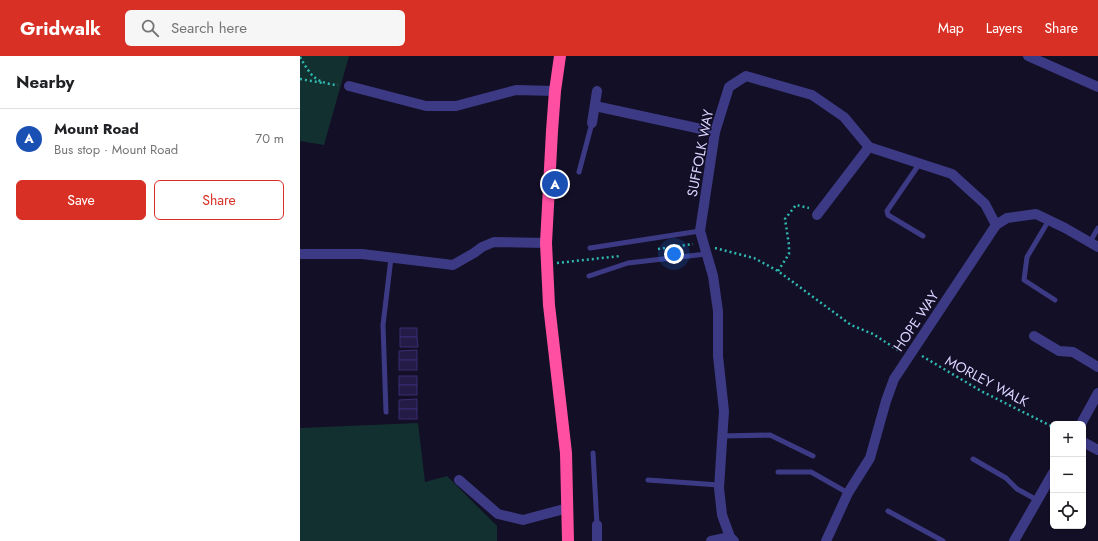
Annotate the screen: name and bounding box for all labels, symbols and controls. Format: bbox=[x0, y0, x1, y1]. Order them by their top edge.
search box bbox=[125, 10, 405, 46]
text: Gridwalk bbox=[20, 15, 101, 42]
icon: search bbox=[139, 17, 161, 39]
text: Search here bbox=[171, 17, 247, 39]
text: Map bbox=[938, 18, 964, 38]
text: Layers bbox=[986, 18, 1022, 38]
text: Share bbox=[1044, 18, 1078, 38]
text: Nearby bbox=[16, 70, 74, 94]
street label: SUFFOLK WAY bbox=[682, 108, 718, 198]
text: Mount Road bbox=[54, 118, 139, 140]
text: A bbox=[24, 129, 34, 148]
text: 70 m bbox=[255, 129, 284, 148]
text: Bus stop · Mount Road bbox=[54, 140, 178, 159]
pin: A bbox=[542, 169, 568, 199]
button: Save bbox=[16, 180, 146, 220]
button: Share bbox=[154, 180, 284, 220]
your location bbox=[664, 244, 684, 264]
street label: HOPE WAY bbox=[888, 287, 944, 355]
street label: MORLEY WALK bbox=[942, 351, 1032, 412]
map controls bbox=[1050, 421, 1086, 529]
button: + bbox=[1050, 421, 1086, 457]
button: − bbox=[1050, 457, 1086, 493]
button: locate bbox=[1050, 493, 1086, 529]

